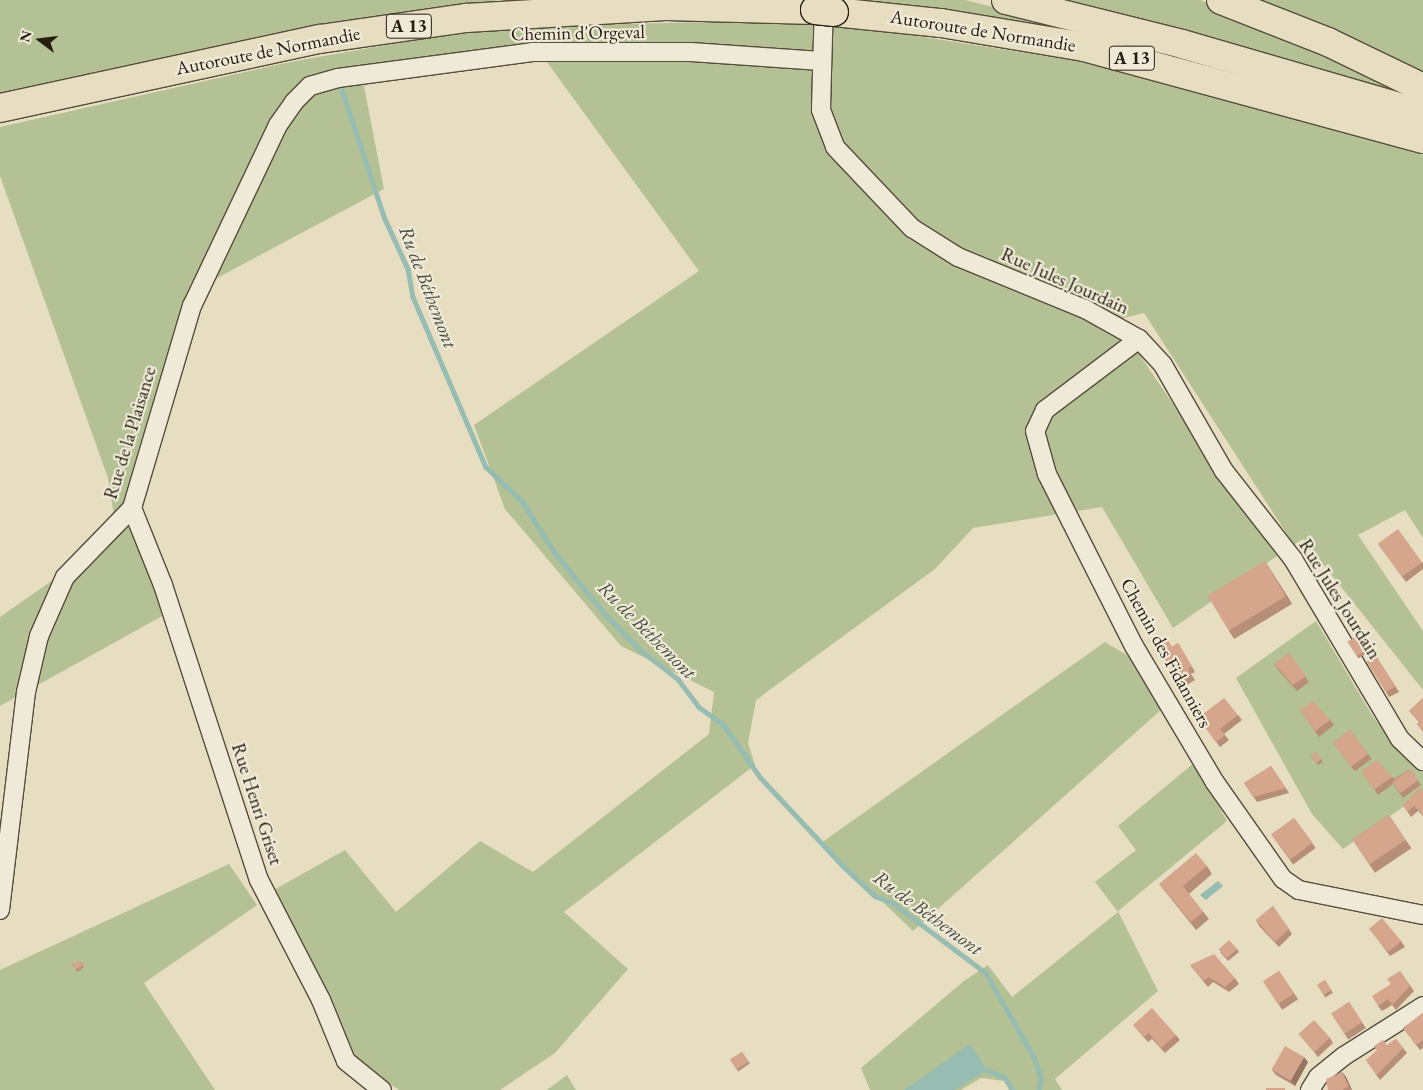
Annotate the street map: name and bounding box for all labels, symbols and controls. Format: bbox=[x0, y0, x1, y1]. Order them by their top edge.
street label: Autoroute de Normandie bbox=[889, 5, 1077, 57]
road number: A 13 bbox=[385, 10, 433, 42]
north arrow bbox=[15, 15, 65, 65]
street label: Chemin d'Orgeval bbox=[511, 20, 645, 46]
street label: Autoroute de Normandie bbox=[174, 22, 362, 80]
text: N bbox=[15, 28, 36, 44]
road number: A 13 bbox=[1108, 42, 1156, 74]
water label: Ru de Béthemont bbox=[394, 222, 462, 352]
street label: Rue Jules Jourdain bbox=[998, 243, 1132, 319]
street label: Rue de la Plaisance bbox=[99, 364, 161, 502]
street label: Rue Jules Jourdain bbox=[1294, 535, 1386, 663]
street label: Chemin des Fidanniers bbox=[1116, 574, 1216, 732]
water label: Ru de Béthemont bbox=[593, 576, 701, 684]
street label: Rue Henri Griset bbox=[227, 740, 287, 868]
water label: Ru de Béthemont bbox=[869, 865, 987, 961]

